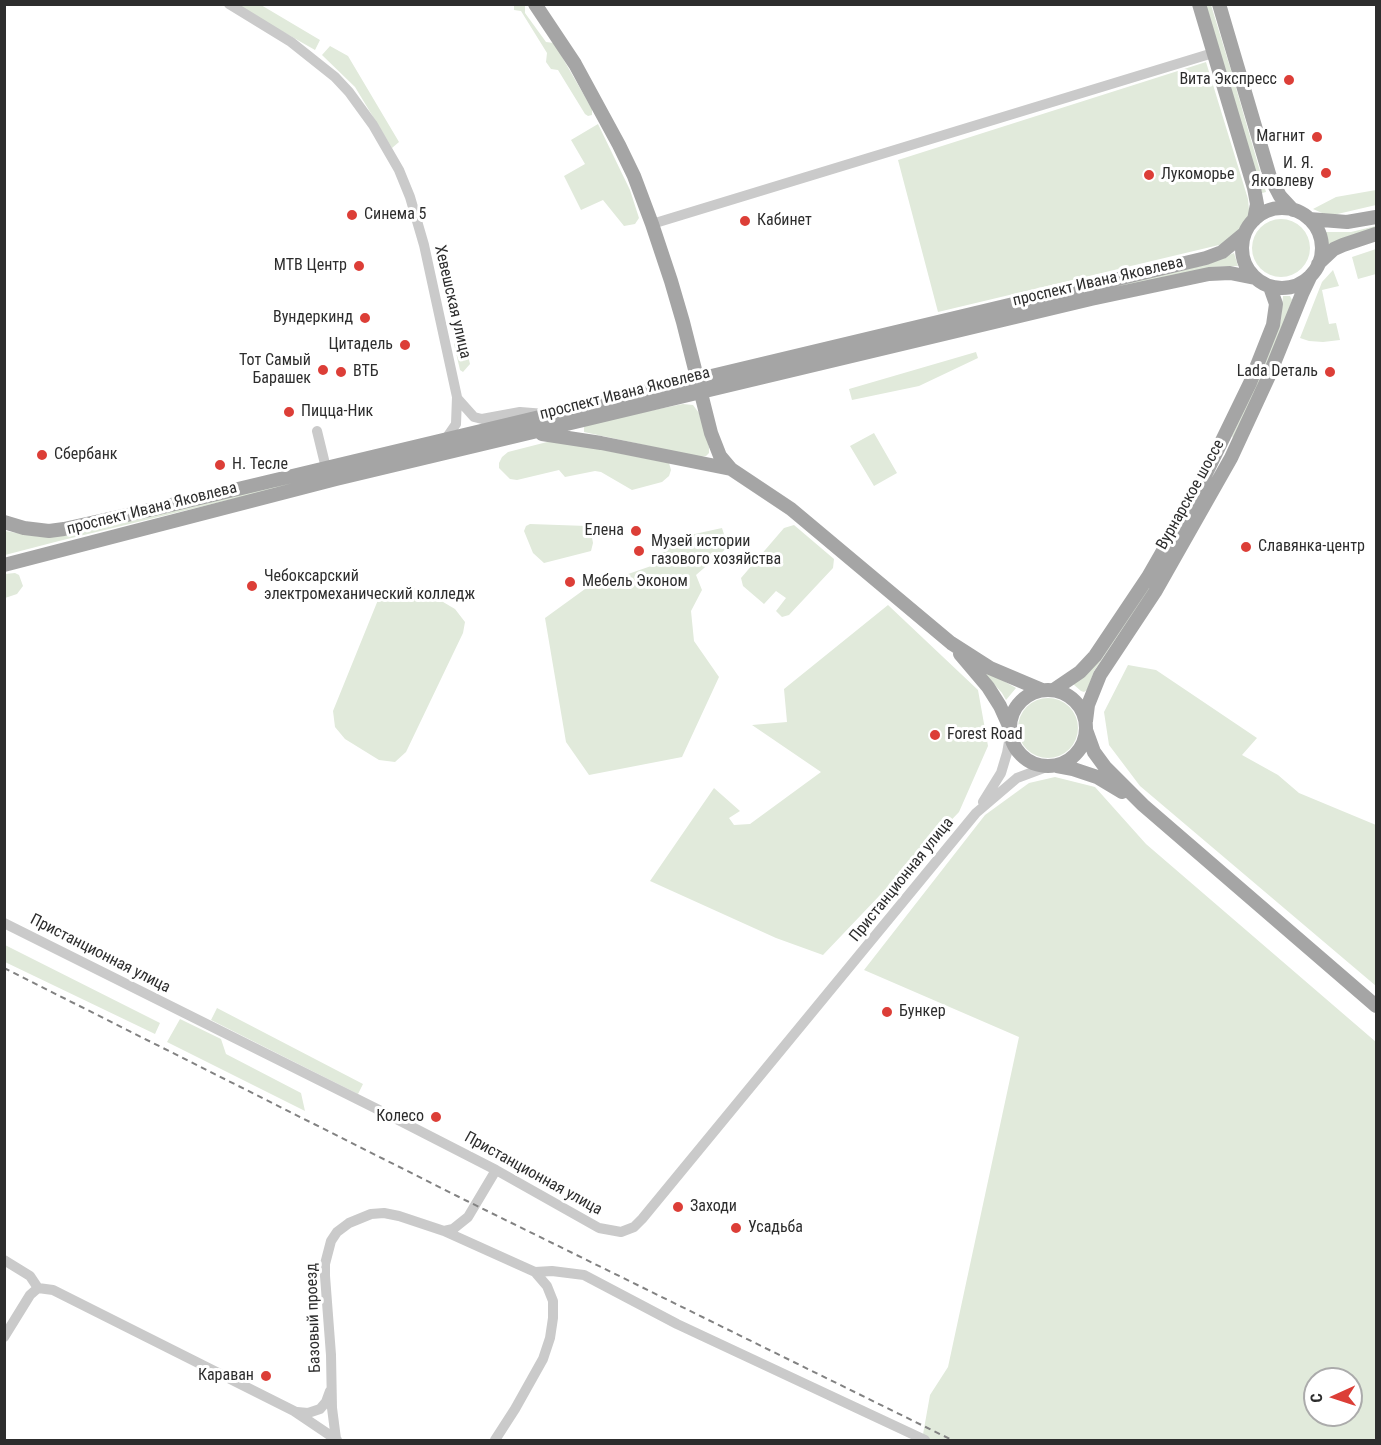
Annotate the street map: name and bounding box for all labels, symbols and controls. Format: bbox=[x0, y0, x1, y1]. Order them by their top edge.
place label: Вита Экспресс bbox=[1179, 70, 1277, 90]
marker: Вита Экспресс bbox=[1282, 73, 1296, 87]
place label: Магнит bbox=[1256, 127, 1305, 147]
marker: Магнит bbox=[1310, 130, 1324, 144]
place label: И. Я. Яковлеву bbox=[1251, 154, 1314, 192]
place label: Лукоморье bbox=[1161, 165, 1234, 185]
marker: И. Я. Яковлеву bbox=[1319, 166, 1333, 180]
marker: Лукоморье bbox=[1142, 168, 1156, 182]
place label: Синема 5 bbox=[364, 205, 426, 225]
marker: Синема 5 bbox=[345, 208, 359, 222]
place label: Кабинет bbox=[757, 211, 812, 231]
marker: Кабинет bbox=[738, 214, 752, 228]
street label: Хевешская улица bbox=[430, 243, 474, 361]
street label: проспект Ивана Яковлева bbox=[1011, 253, 1185, 311]
place label: МТВ Центр bbox=[274, 256, 347, 276]
marker: МТВ Центр bbox=[352, 259, 366, 273]
place label: Вундеркинд bbox=[273, 308, 353, 328]
marker: Вундеркинд bbox=[358, 311, 372, 325]
place label: Цитадель bbox=[328, 335, 393, 355]
marker: Цитадель bbox=[398, 338, 412, 352]
place label: Тот Самый Барашек bbox=[239, 351, 311, 389]
place label: ВТБ bbox=[353, 362, 379, 382]
place label: Lada Dеталь bbox=[1237, 362, 1318, 382]
marker: Тот Самый Барашек bbox=[316, 363, 330, 377]
street label: проспект Ивана Яковлева bbox=[538, 364, 712, 424]
marker: ВТБ bbox=[334, 365, 348, 379]
marker: Lada Dеталь bbox=[1323, 365, 1337, 379]
place label: Пицца-Ник bbox=[301, 402, 373, 422]
marker: Пицца-Ник bbox=[282, 405, 296, 419]
street label: Вурнарское шоссе bbox=[1153, 437, 1229, 553]
place label: Сбербанк bbox=[54, 445, 117, 465]
marker: Сбербанк bbox=[35, 448, 49, 462]
place label: Н. Тесле bbox=[232, 455, 288, 475]
marker: Н. Тесле bbox=[213, 458, 227, 472]
street label: проспект Ивана Яковлева bbox=[65, 479, 239, 539]
place label: Елена bbox=[585, 521, 624, 541]
marker: Елена bbox=[629, 524, 643, 538]
place label: Музей истории газового хозяйства bbox=[651, 532, 781, 570]
place label: Славянка-центр bbox=[1258, 537, 1365, 557]
marker: Славянка-центр bbox=[1239, 540, 1253, 554]
marker: Музей истории газового хозяйства bbox=[632, 544, 646, 558]
place label: Чебоксарский электромеханический колледж bbox=[264, 567, 475, 605]
place label: Мебель Эконом bbox=[582, 572, 688, 592]
marker: Мебель Эконом bbox=[563, 575, 577, 589]
marker: Чебоксарский электромеханический колледж bbox=[245, 579, 259, 593]
place label: Forest Road bbox=[947, 725, 1023, 745]
marker: Forest Road bbox=[928, 728, 942, 742]
street label: Пристанционная улица bbox=[846, 814, 958, 946]
street label: Пристанционная улица bbox=[27, 910, 173, 998]
place label: Бункер bbox=[899, 1002, 946, 1022]
marker: Бункер bbox=[880, 1005, 894, 1019]
place label: Колесо bbox=[376, 1107, 424, 1127]
marker: Колесо bbox=[429, 1110, 443, 1124]
street label: Пристанционная улица bbox=[461, 1128, 605, 1220]
place label: Заходи bbox=[690, 1197, 737, 1217]
marker: Заходи bbox=[671, 1200, 685, 1214]
place label: Усадьба bbox=[748, 1218, 803, 1238]
marker: Усадьба bbox=[729, 1221, 743, 1235]
street label: Базовый проезд bbox=[302, 1263, 326, 1373]
place label: Караван bbox=[198, 1366, 254, 1386]
north arrow bbox=[1303, 1367, 1363, 1427]
marker: Караван bbox=[259, 1369, 273, 1383]
text: С bbox=[1307, 1393, 1326, 1403]

